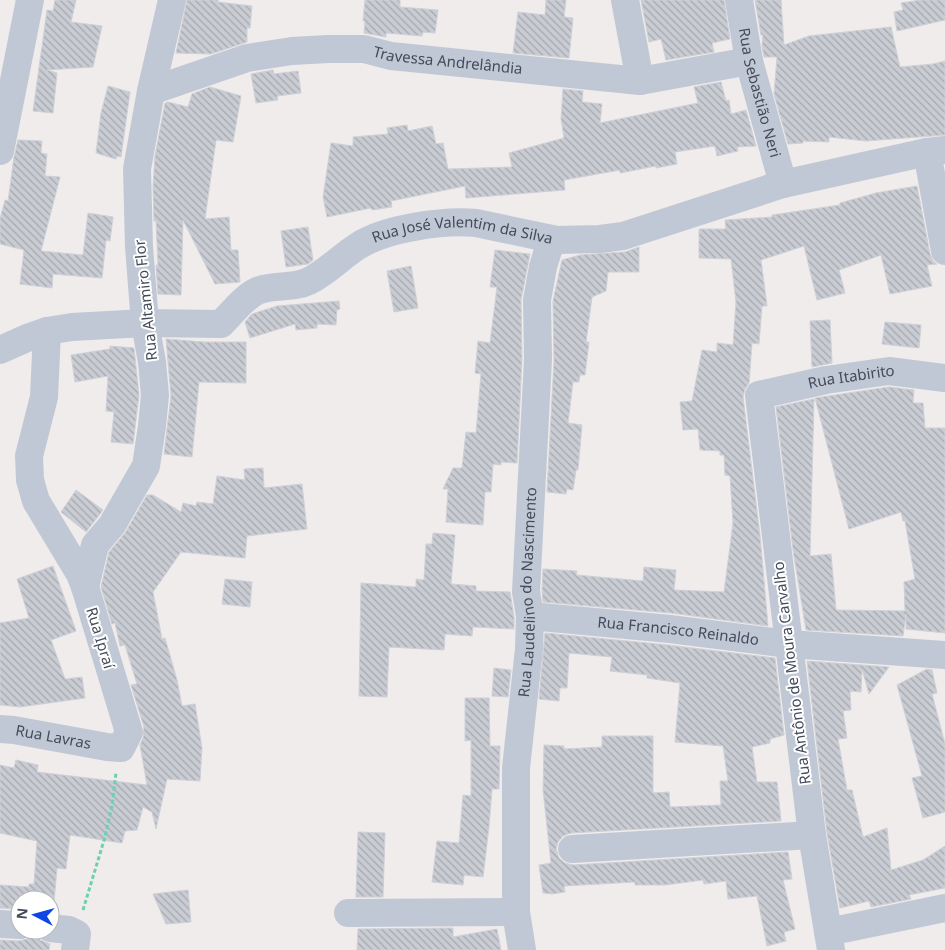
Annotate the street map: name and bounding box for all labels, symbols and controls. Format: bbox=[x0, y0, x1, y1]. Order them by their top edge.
street label: Rua Sebastião Neri bbox=[735, 26, 786, 160]
street label: Travessa Andrelândia bbox=[371, 41, 524, 78]
text: Rua José Valentim da Silva bbox=[369, 211, 555, 248]
street label: Rua José Valentim da Silva bbox=[371, 232, 555, 250]
street label: Rua Altamiro Flor bbox=[129, 238, 161, 362]
street label: Rua Itabirito bbox=[806, 360, 896, 393]
street label: Rua Laudelino do Nascimento bbox=[513, 487, 540, 698]
street label: Rua Antônio de Moura Carvalho bbox=[767, 561, 815, 786]
street label: Rua Ipraí bbox=[82, 604, 120, 672]
street label: Rua Francisco Reinaldo bbox=[597, 611, 760, 649]
street label: Rua Lavras bbox=[14, 719, 93, 753]
north arrow bbox=[10, 890, 60, 940]
text: N bbox=[12, 907, 32, 920]

